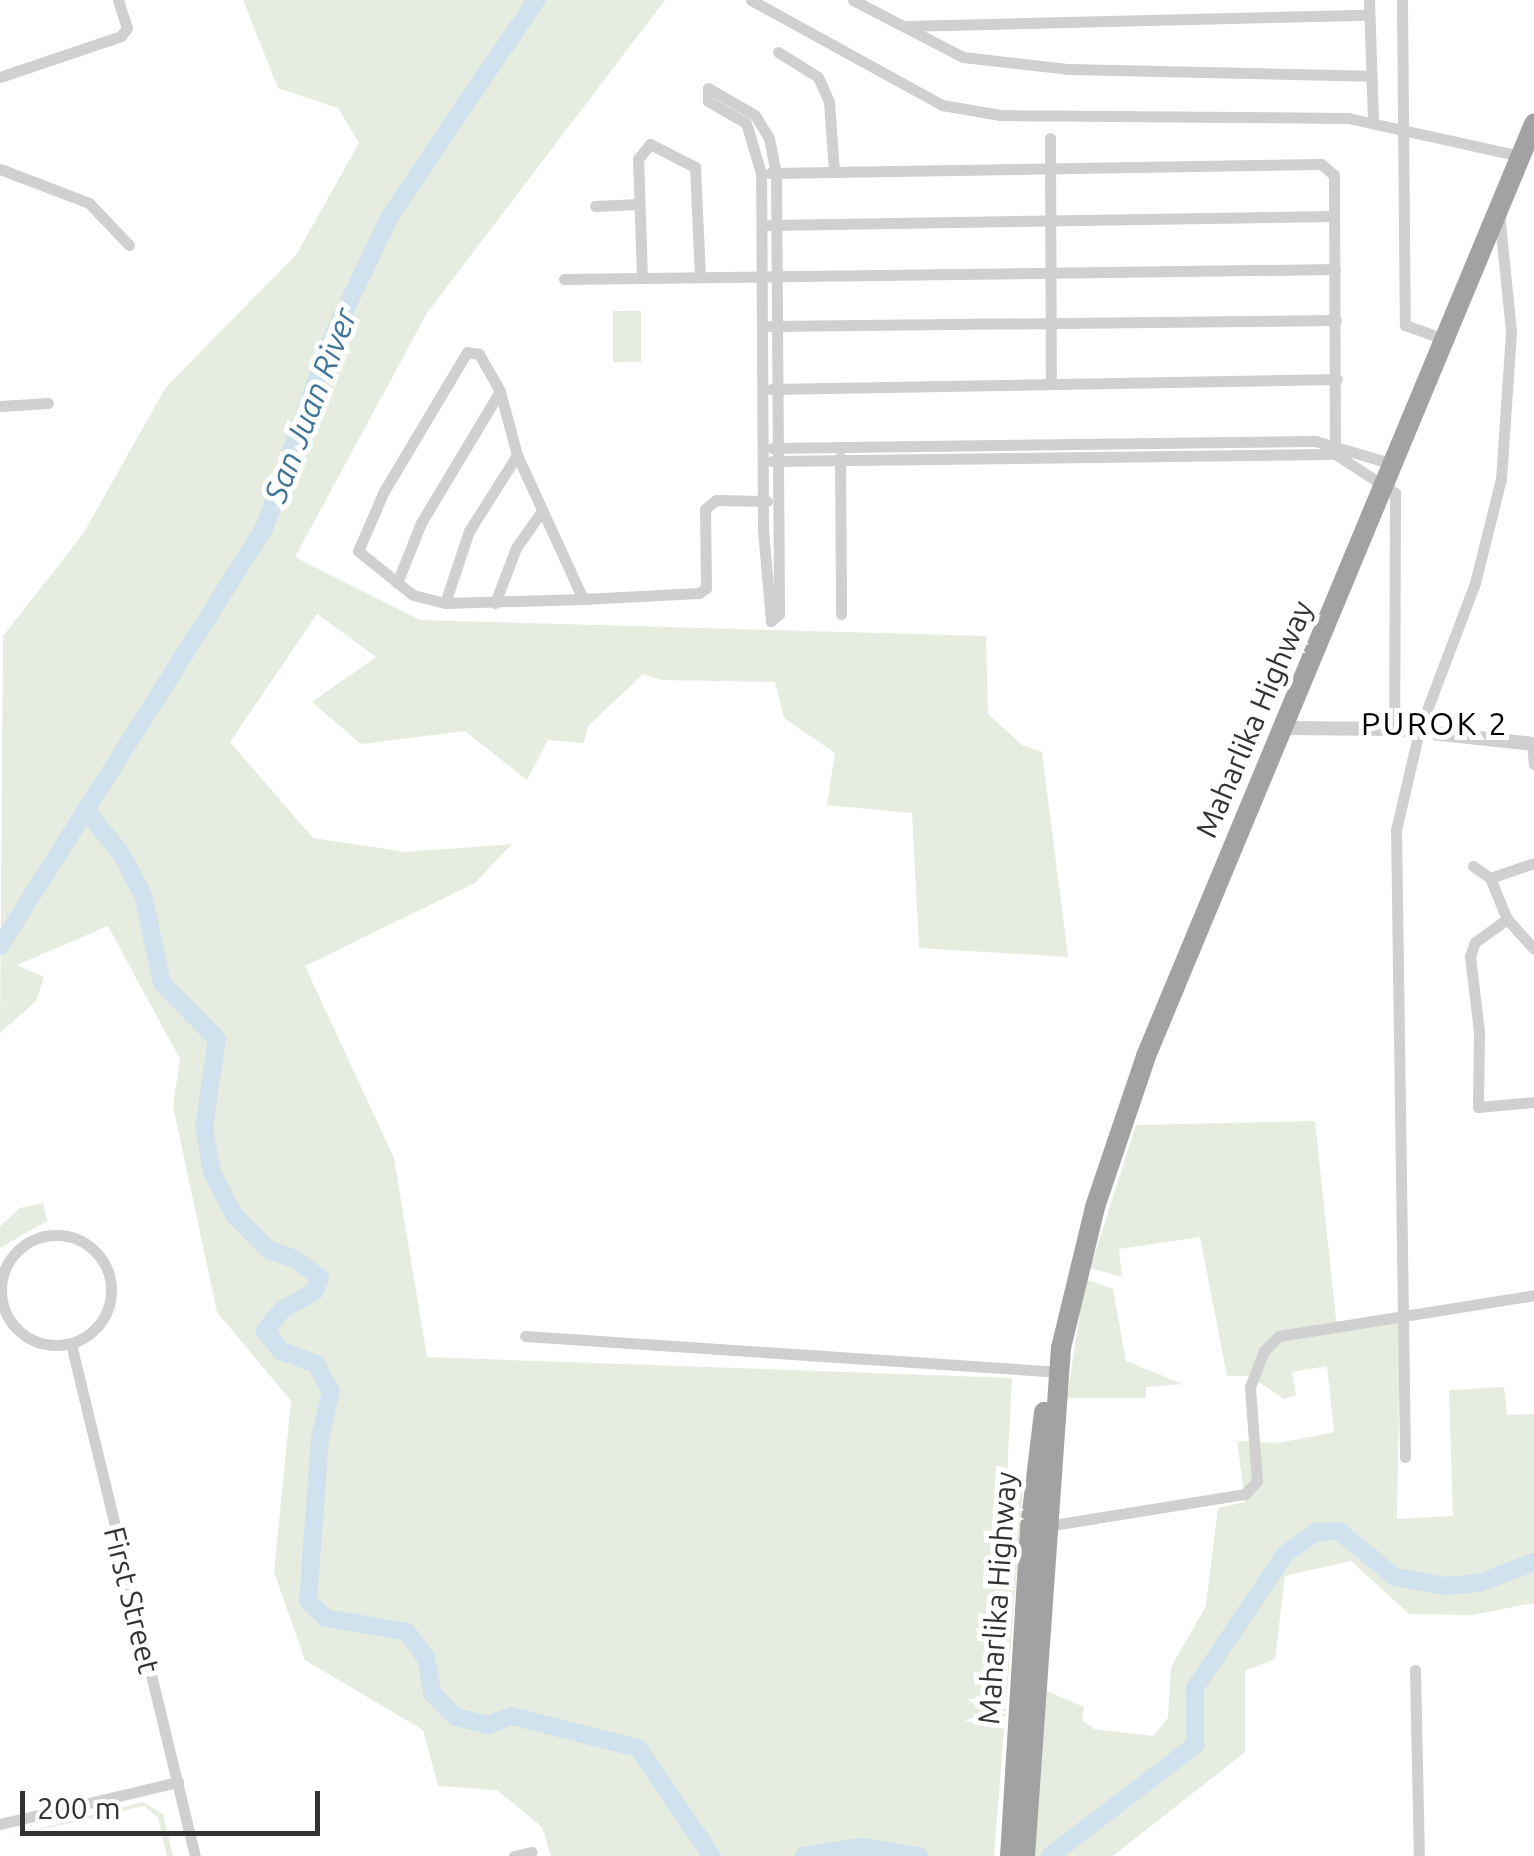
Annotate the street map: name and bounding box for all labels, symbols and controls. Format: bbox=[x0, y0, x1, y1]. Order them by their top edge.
water label: San Juan River bbox=[255, 303, 365, 507]
street label: Maharlika Highway bbox=[1188, 595, 1320, 843]
district label: PUROK 2 bbox=[1361, 704, 1509, 742]
street label: Maharlika Highway bbox=[970, 1470, 1024, 1726]
street label: First Street bbox=[96, 1523, 168, 1677]
scale bar bbox=[25, 1771, 325, 1833]
text: 200 m bbox=[37, 1791, 121, 1825]

